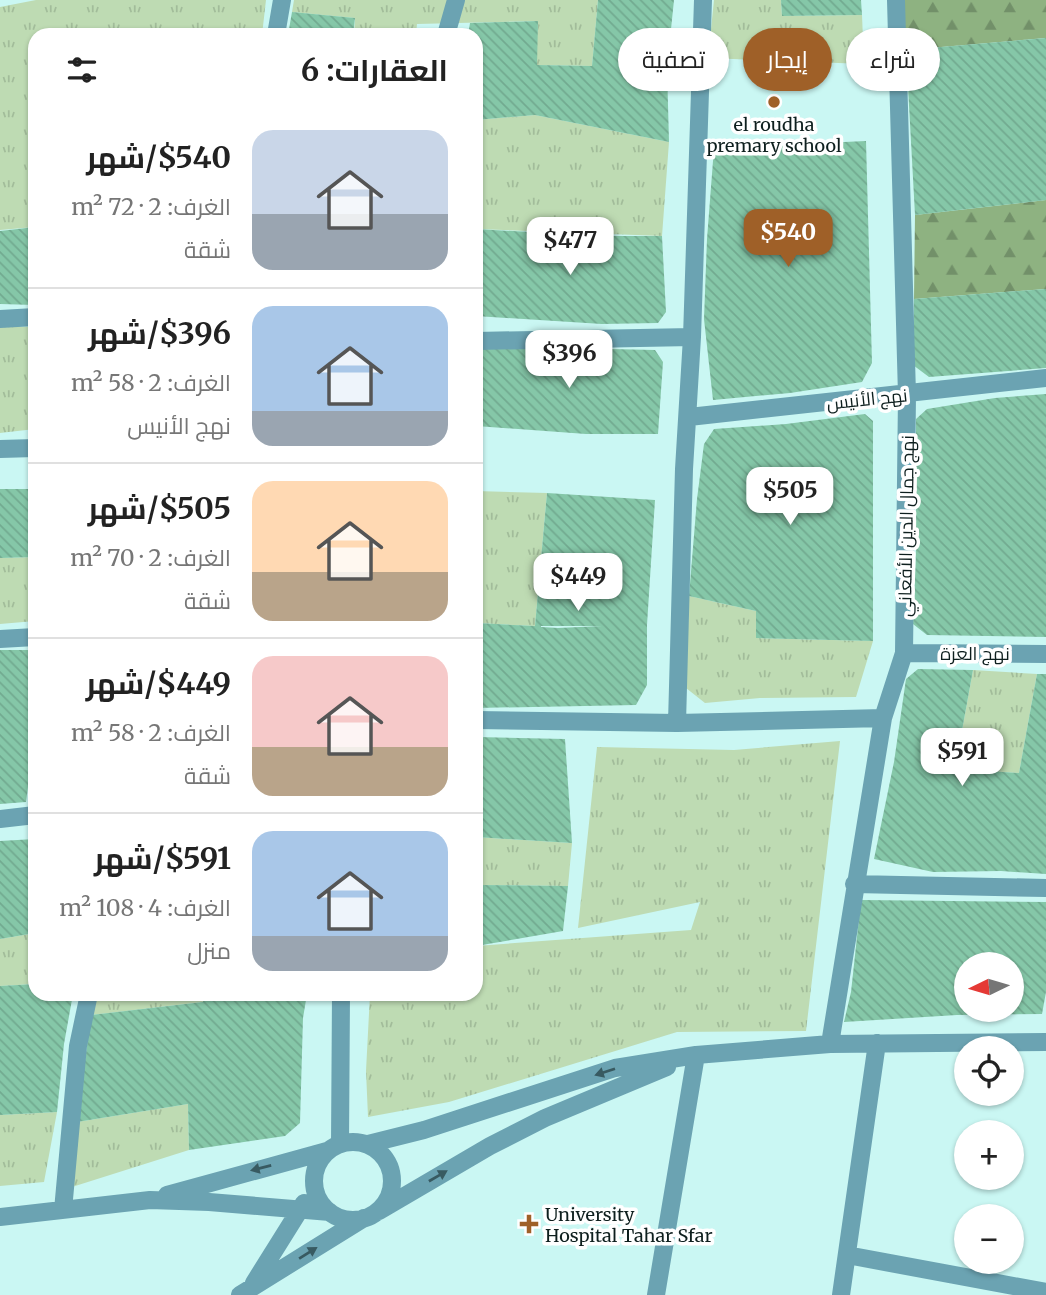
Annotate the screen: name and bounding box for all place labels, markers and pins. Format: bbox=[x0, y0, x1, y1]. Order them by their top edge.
marker: el roudha premary school bbox=[766, 94, 782, 110]
place label: el roudha premary school bbox=[706, 113, 842, 157]
pin: $540 bbox=[747, 210, 829, 269]
pin: $477 bbox=[529, 218, 611, 277]
pin: $396 bbox=[528, 330, 610, 390]
pin: $505 bbox=[749, 468, 831, 527]
pin: $449 bbox=[537, 554, 619, 613]
pin: $591 bbox=[921, 728, 1003, 788]
place label: University Hospital Tahar Sfar bbox=[545, 1203, 713, 1247]
marker: University Hospital Tahar Sfar bbox=[519, 1214, 539, 1234]

